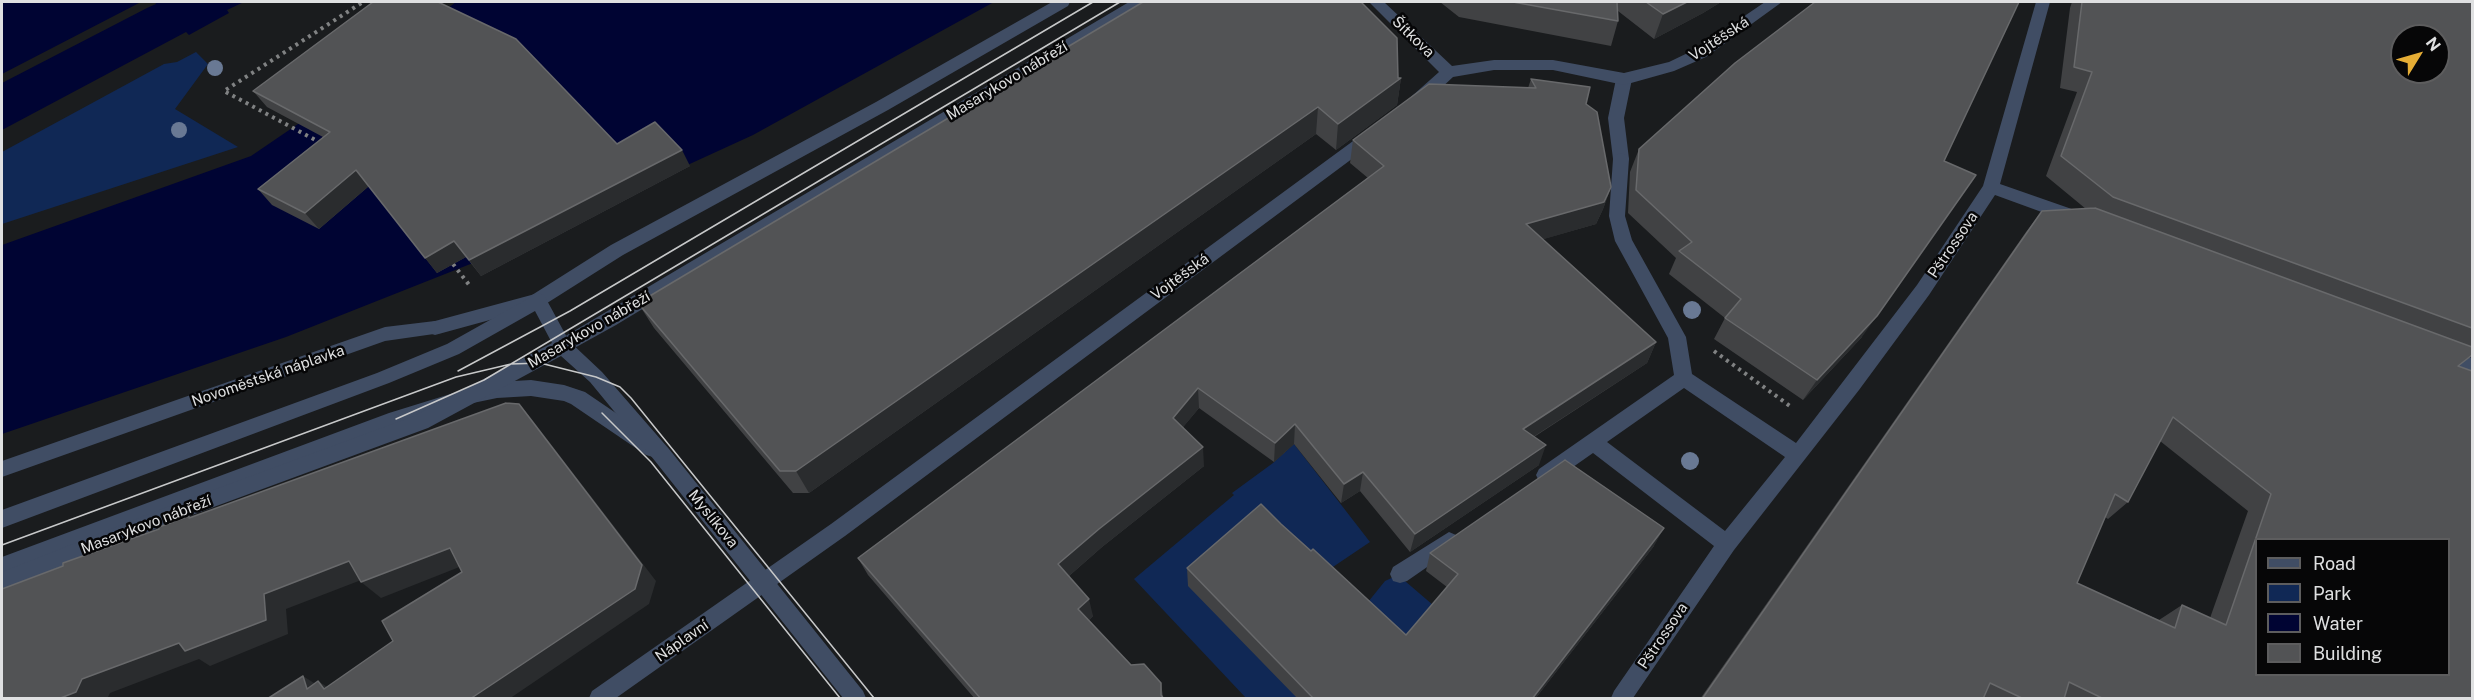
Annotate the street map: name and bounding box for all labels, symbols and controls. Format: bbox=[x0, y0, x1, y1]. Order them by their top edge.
street label: Šítkova bbox=[1388, 13, 1438, 61]
street label: Vojtěšská bbox=[1686, 13, 1752, 65]
north arrow bbox=[2390, 24, 2450, 84]
text: N bbox=[2422, 33, 2445, 55]
street label: Masarykovo nábřeží bbox=[943, 38, 1071, 124]
street label: Pštrossova bbox=[1924, 209, 1982, 281]
street label: Vojtěšská bbox=[1147, 250, 1213, 304]
street label: Masarykovo nábřeží bbox=[525, 288, 653, 372]
street label: Novoměstská náplavka bbox=[189, 341, 347, 411]
street label: Myslíkova bbox=[684, 487, 742, 551]
street label: Masarykovo nábřeží bbox=[78, 492, 214, 558]
legend bbox=[2255, 538, 2450, 676]
text: Road bbox=[2313, 553, 2356, 574]
text: Park bbox=[2313, 583, 2351, 604]
street label: Pštrossova bbox=[1634, 600, 1692, 672]
text: Water bbox=[2313, 613, 2363, 634]
street label: Náplavní bbox=[652, 616, 712, 666]
text: Building bbox=[2313, 643, 2382, 664]

